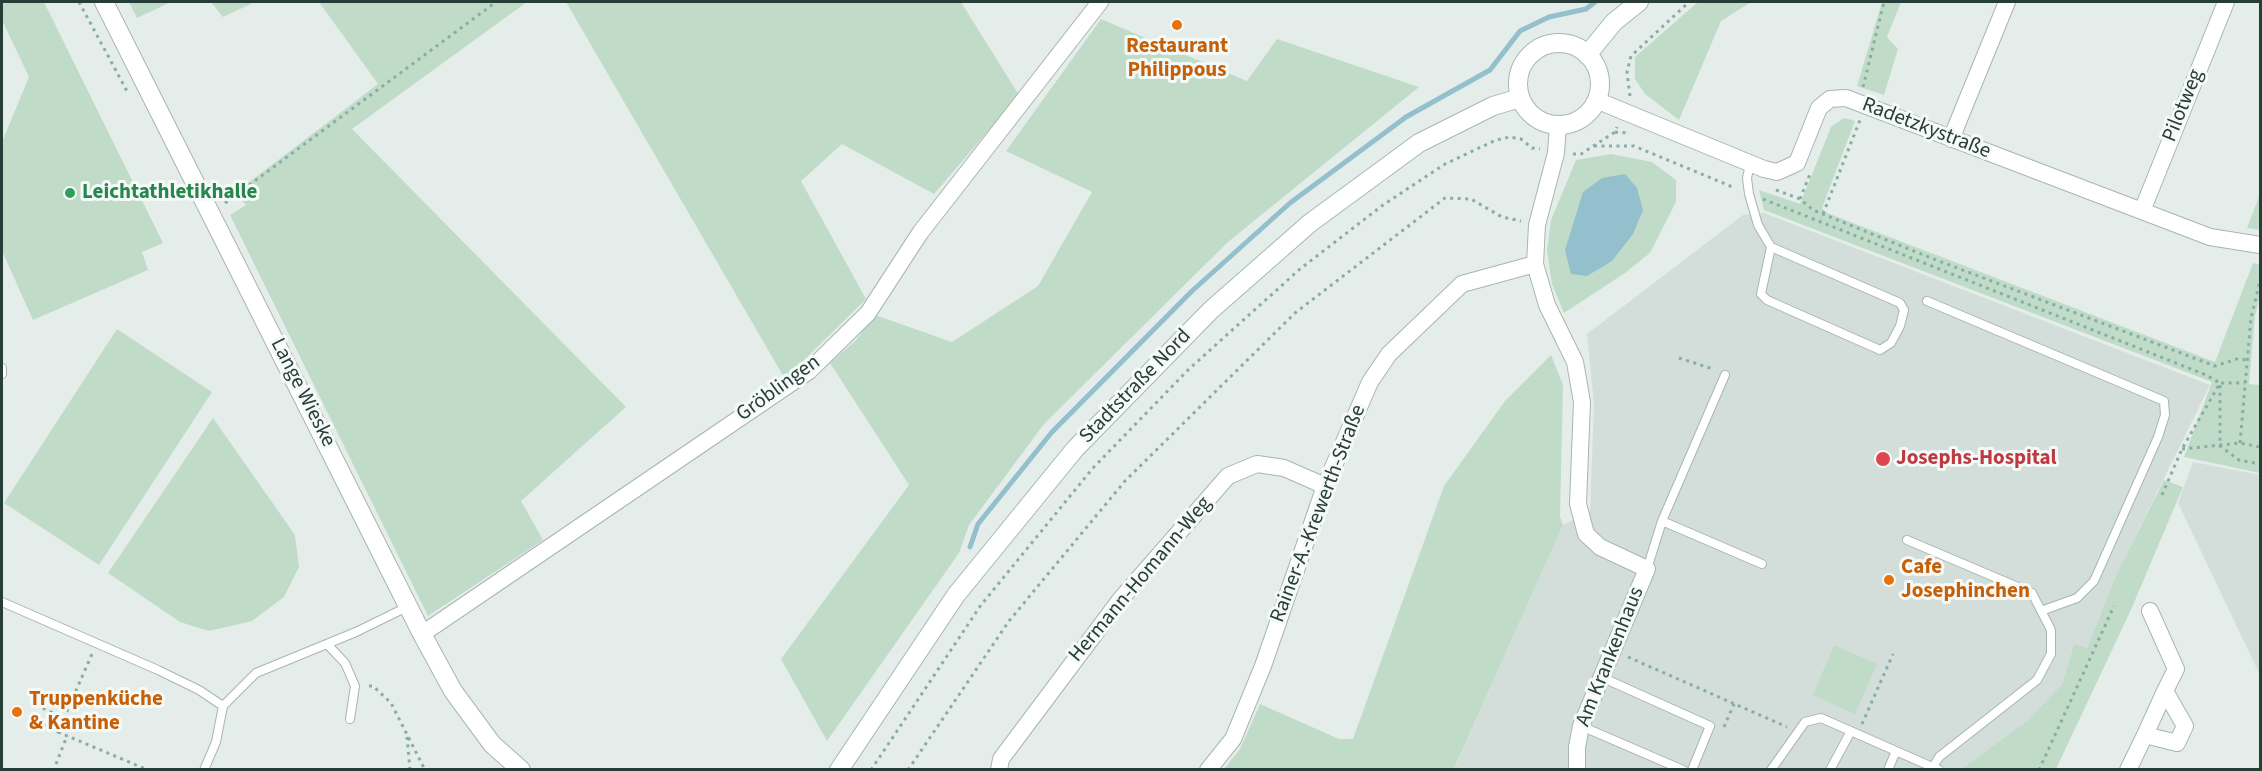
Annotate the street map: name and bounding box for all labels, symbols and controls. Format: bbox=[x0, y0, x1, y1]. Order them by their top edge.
marker: Restaurant Philippous bbox=[1170, 18, 1184, 32]
place label: Restaurant Philippous bbox=[1126, 34, 1228, 84]
street label: Pilotweg bbox=[2158, 66, 2210, 146]
street label: Radetzkystraße bbox=[1858, 93, 1994, 165]
place label: Leichtathletikhalle bbox=[82, 180, 257, 206]
marker: Leichtathletikhalle bbox=[63, 186, 77, 200]
street label: Stadtstraße Nord bbox=[1075, 324, 1197, 450]
street label: Lange Wieske bbox=[264, 334, 340, 452]
street label: Gröblingen bbox=[732, 350, 826, 428]
street label: Rainer-A.-Krewerth-Straße bbox=[1266, 402, 1372, 626]
place label: Josephs-Hospital bbox=[1896, 446, 2056, 472]
marker: Josephs-Hospital bbox=[1874, 450, 1892, 468]
street label: Hermann-Homann-Weg bbox=[1064, 492, 1218, 668]
place label: Cafe Josephinchen bbox=[1901, 555, 2030, 605]
marker: Cafe Josephinchen bbox=[1882, 573, 1896, 587]
street label: Am Krankenhaus bbox=[1572, 584, 1650, 730]
place label: Truppenküche & Kantine bbox=[29, 687, 163, 737]
marker: Truppenküche & Kantine bbox=[10, 705, 24, 719]

